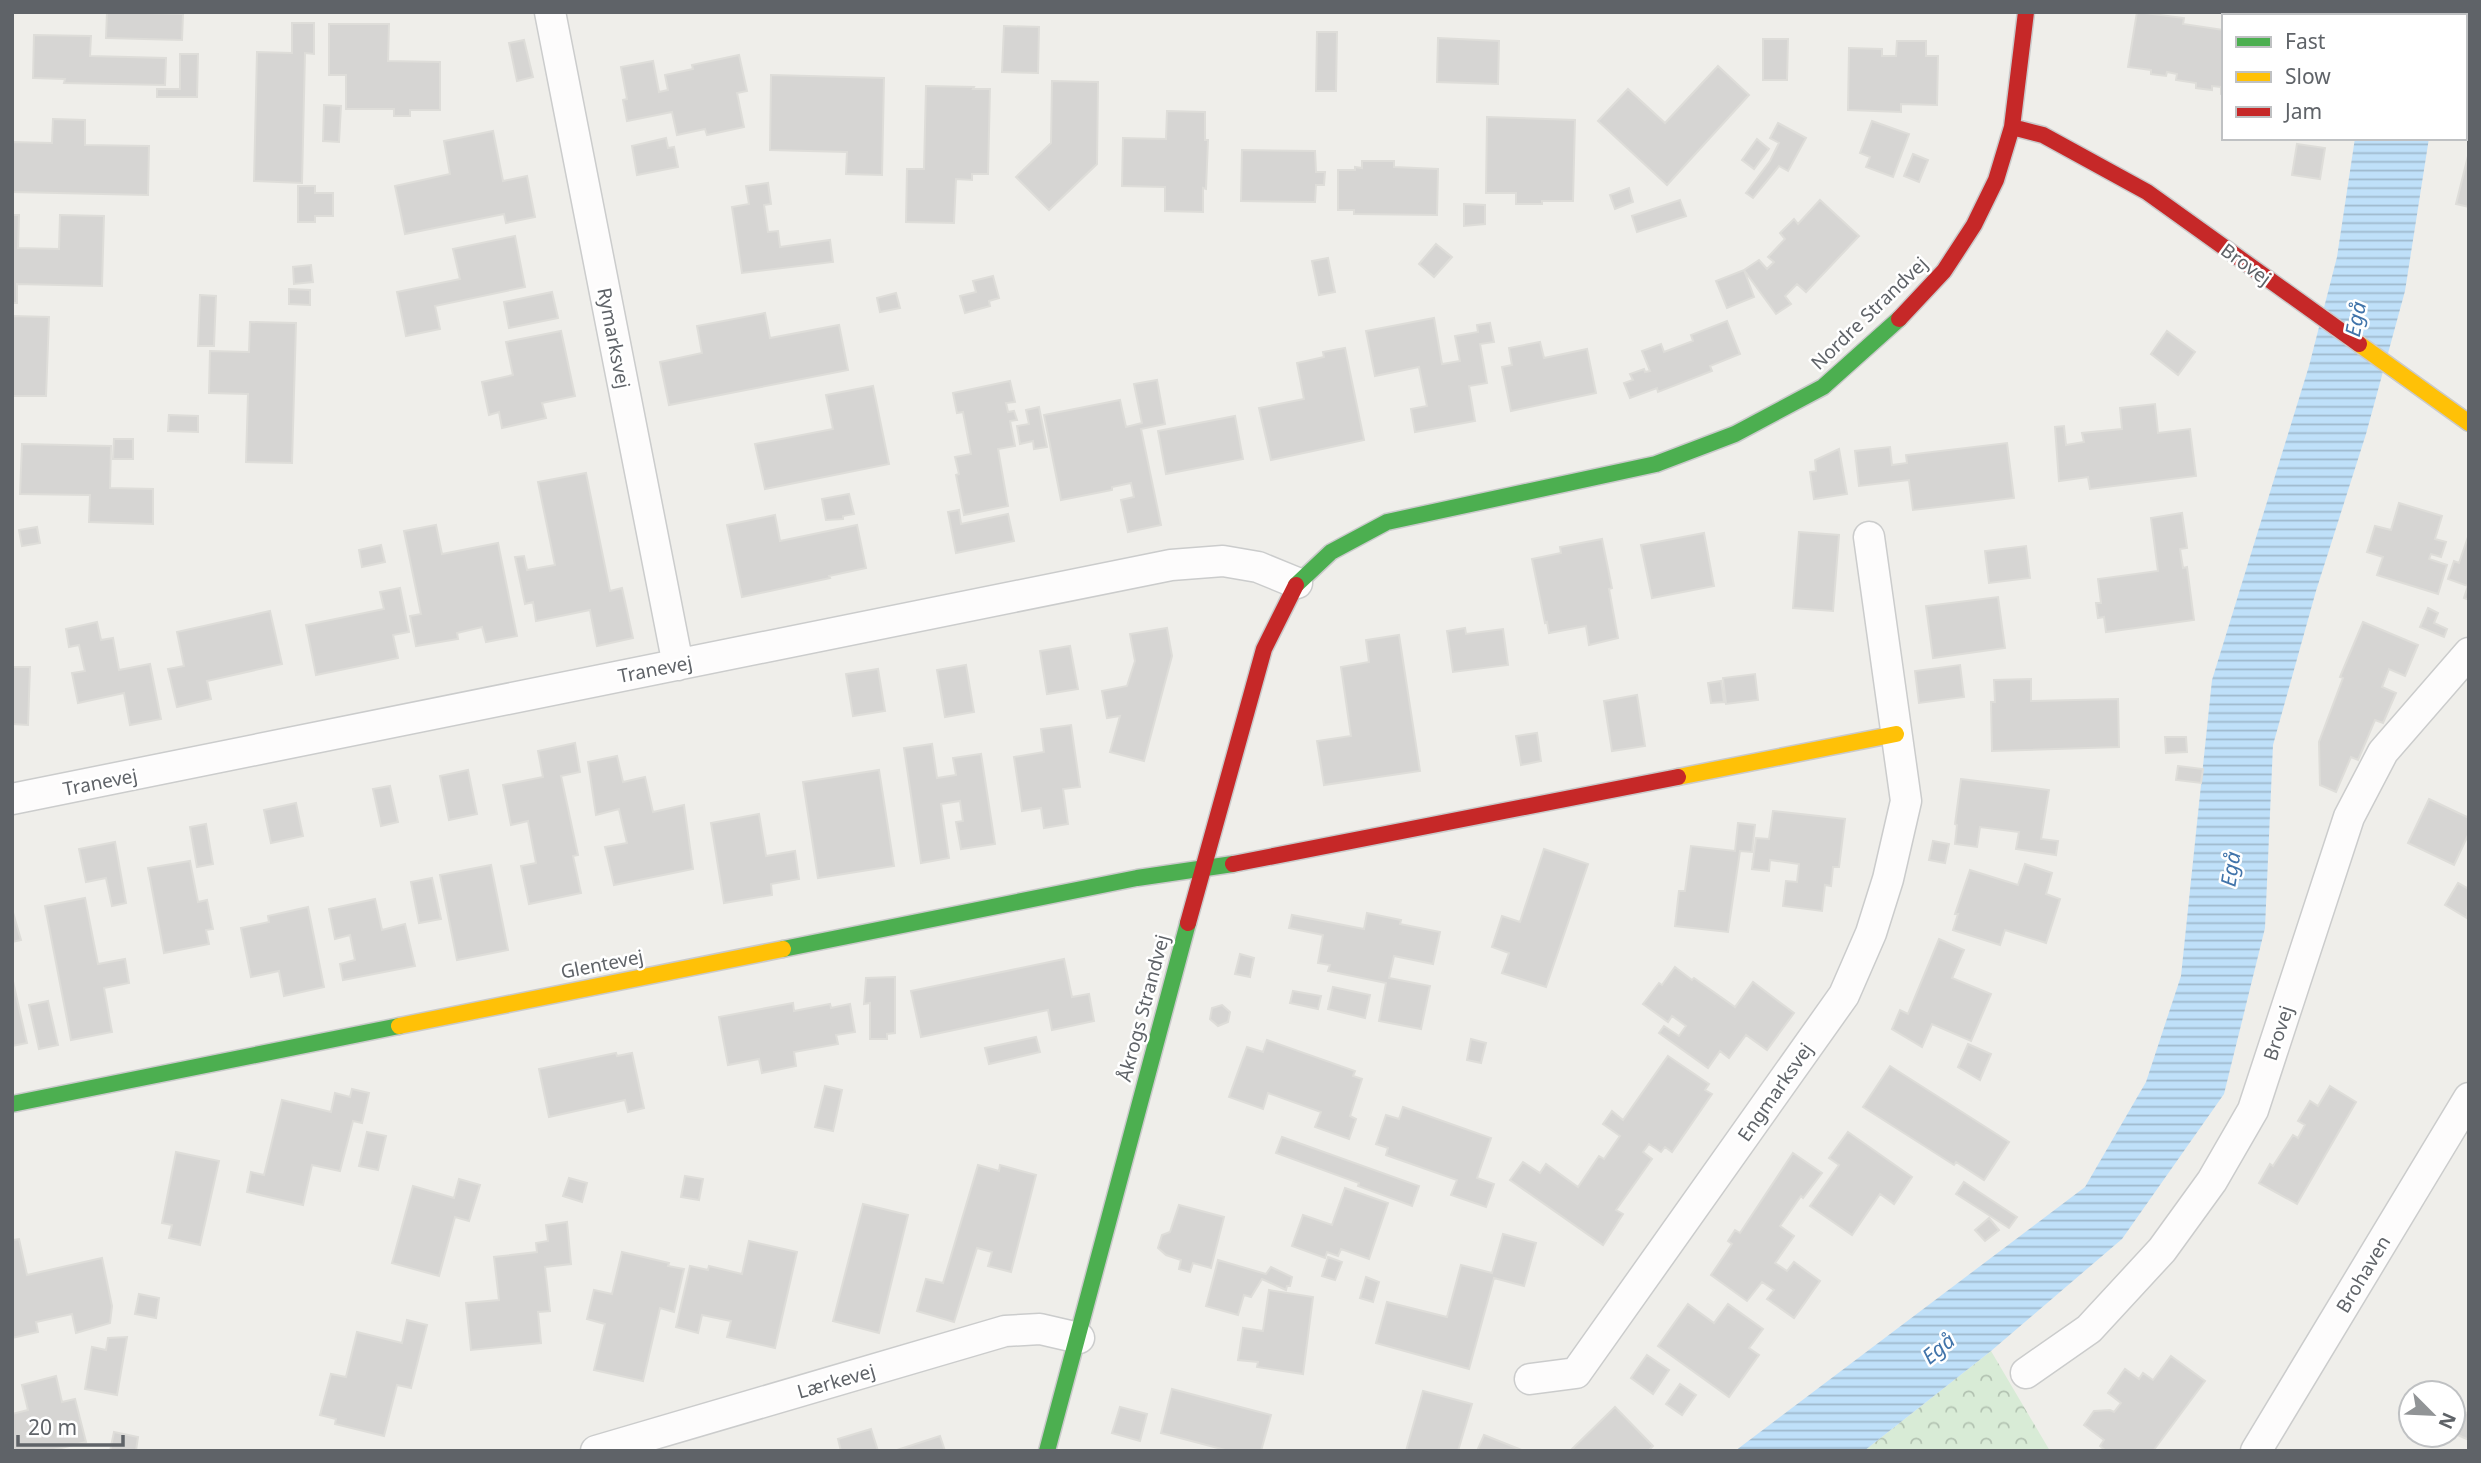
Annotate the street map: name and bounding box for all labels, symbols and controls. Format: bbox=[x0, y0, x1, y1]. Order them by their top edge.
legend bbox=[2222, 14, 2467, 140]
text: Fast bbox=[2285, 27, 2326, 55]
text: Slow bbox=[2285, 62, 2331, 90]
text: Jam bbox=[2283, 97, 2322, 125]
street label: Brovej bbox=[2216, 237, 2276, 291]
street label: Nordre Strandvej bbox=[1805, 251, 1933, 375]
street label: Rymarksvej bbox=[591, 285, 637, 391]
water label: Egå bbox=[2338, 299, 2372, 339]
street label: Tranevej bbox=[616, 649, 694, 689]
street label: Tranevej bbox=[61, 762, 139, 802]
water label: Egå bbox=[2213, 850, 2247, 888]
street label: Åkrogs Strandvej bbox=[1111, 932, 1175, 1084]
street label: Glentevej bbox=[558, 943, 646, 985]
street label: Brovej bbox=[2257, 1002, 2299, 1064]
street label: Engmarksvej bbox=[1731, 1038, 1819, 1146]
street label: Brohaven bbox=[2330, 1231, 2396, 1317]
water label: Egå bbox=[1916, 1326, 1960, 1370]
street label: Lærkevej bbox=[794, 1357, 878, 1405]
north arrow bbox=[2397, 1379, 2467, 1449]
scale bar bbox=[18, 1404, 122, 1448]
text: N bbox=[2433, 1409, 2463, 1433]
text: 20 m bbox=[28, 1413, 77, 1441]

